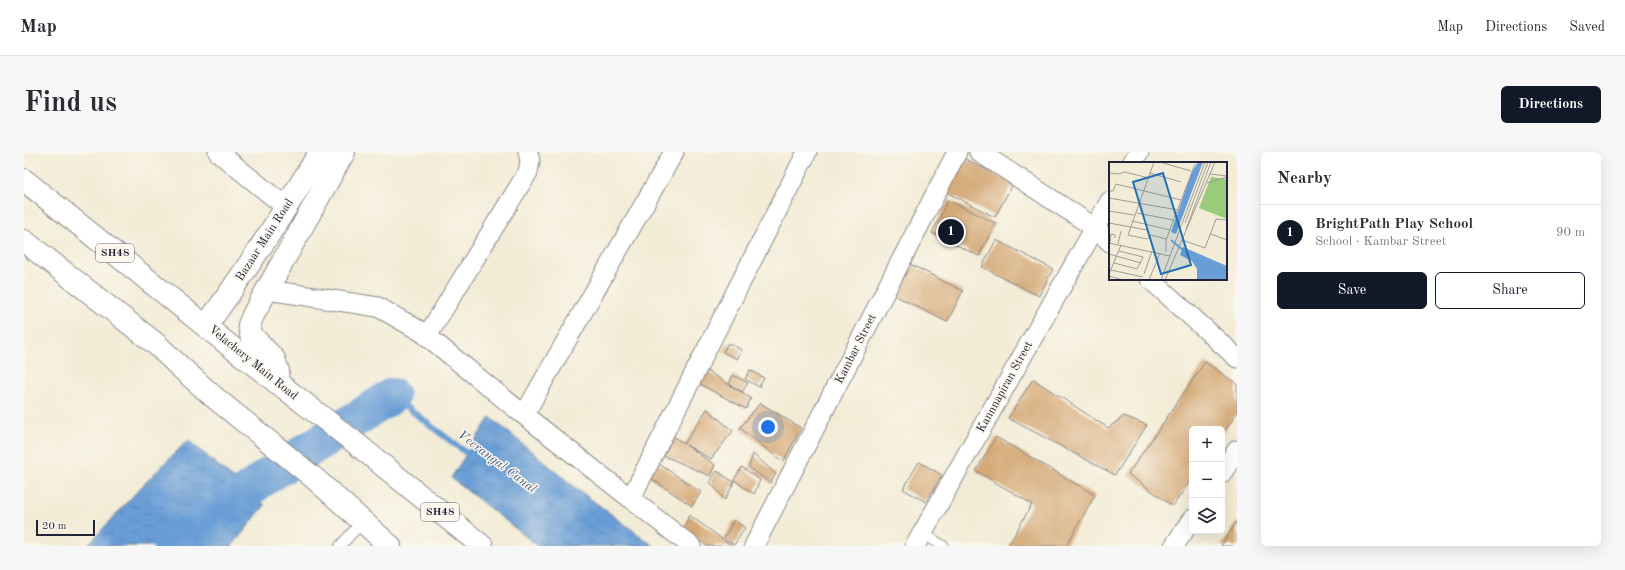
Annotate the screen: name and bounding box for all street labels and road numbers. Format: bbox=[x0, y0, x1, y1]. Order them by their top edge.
street label: Bazaar Main Road bbox=[234, 197, 296, 283]
road number: SH48 bbox=[96, 244, 134, 262]
street label: Kambar Street bbox=[833, 312, 879, 386]
street label: Velachery Main Road bbox=[206, 324, 300, 402]
street label: Kannnapiran Street bbox=[975, 339, 1035, 435]
road number: SH48 bbox=[421, 503, 459, 521]

